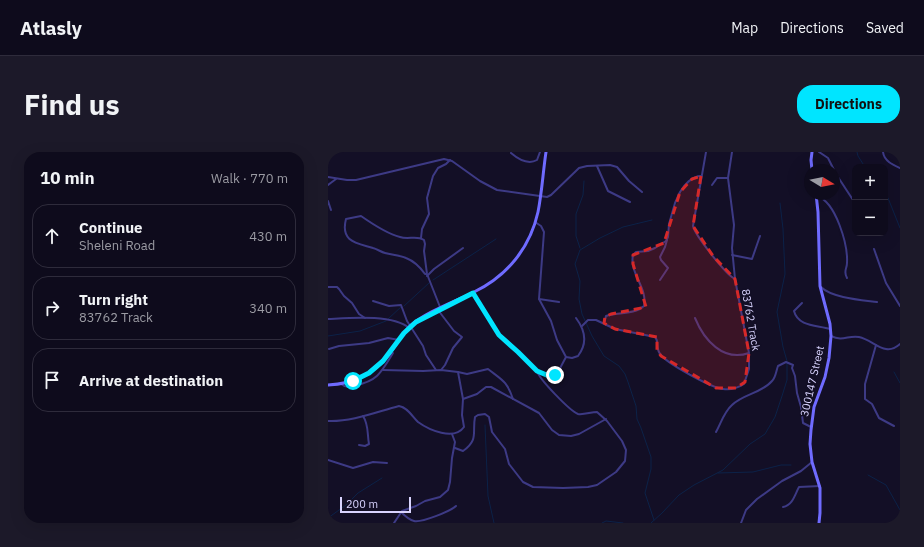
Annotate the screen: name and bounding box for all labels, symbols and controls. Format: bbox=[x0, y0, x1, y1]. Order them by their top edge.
text: Atlasly bbox=[20, 16, 82, 40]
text: Map bbox=[731, 19, 758, 37]
text: Directions bbox=[780, 19, 844, 37]
text: Saved bbox=[866, 19, 904, 37]
button: Directions bbox=[797, 85, 900, 123]
text: Find us bbox=[24, 86, 120, 123]
north arrow bbox=[804, 164, 840, 200]
map controls bbox=[852, 164, 888, 236]
button: + bbox=[852, 164, 888, 200]
text: 10 min bbox=[40, 167, 95, 189]
text: Walk · 770 m bbox=[211, 170, 288, 187]
button: − bbox=[852, 200, 888, 236]
text: Continue bbox=[79, 218, 143, 237]
icon: ahead bbox=[41, 225, 63, 247]
text: 430 m bbox=[249, 228, 287, 245]
text: Sheleni Road bbox=[79, 237, 155, 254]
street label: 83762 Track bbox=[739, 288, 763, 352]
text: Turn right bbox=[79, 290, 148, 309]
icon: right bbox=[41, 297, 63, 319]
text: 340 m bbox=[249, 300, 287, 317]
text: 83762 Track bbox=[79, 309, 153, 326]
street label: 300147 Street bbox=[797, 344, 827, 418]
route end bbox=[546, 366, 564, 384]
icon: arrive bbox=[41, 369, 63, 391]
text: Arrive at destination bbox=[79, 371, 223, 390]
route start bbox=[344, 372, 362, 390]
scale bar bbox=[340, 495, 411, 514]
text: 200 m bbox=[346, 497, 378, 511]

